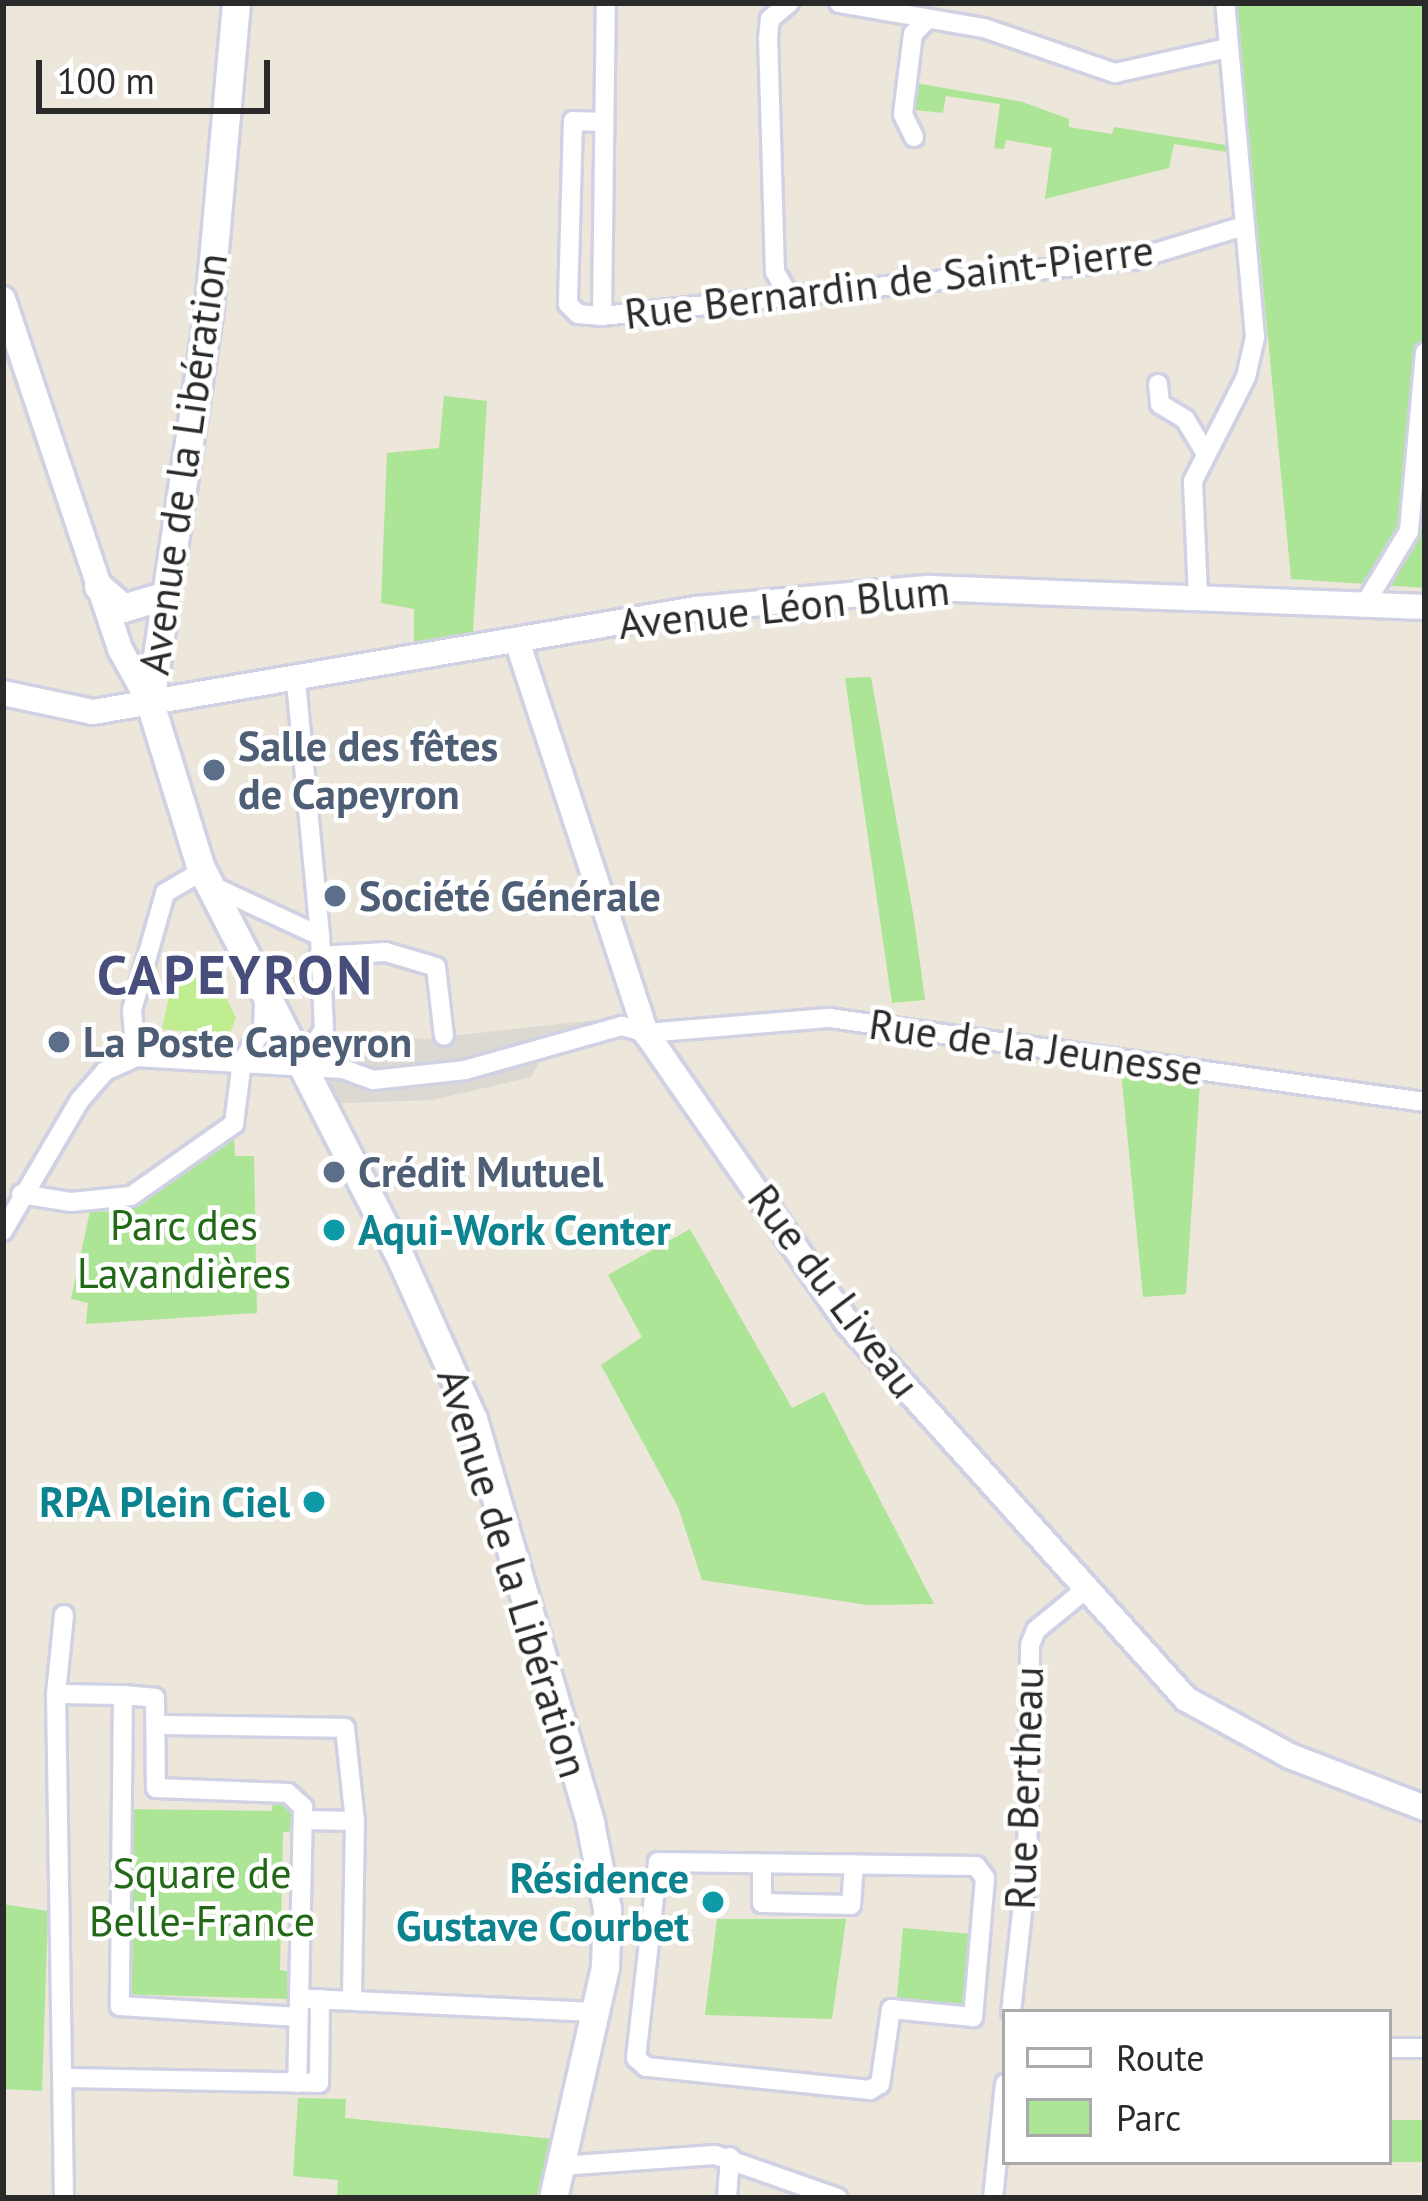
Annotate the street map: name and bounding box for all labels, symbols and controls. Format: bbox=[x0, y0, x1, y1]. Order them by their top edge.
scale bar bbox=[42, 36, 276, 110]
text: 100 m bbox=[57, 57, 155, 104]
street label: Rue Bernardin de Saint-Pierre bbox=[622, 225, 1156, 339]
street label: Avenue de la Libération bbox=[128, 250, 238, 678]
street label: Avenue Léon Blum bbox=[616, 565, 952, 649]
place label: Salle des fêtes de Capeyron bbox=[238, 721, 498, 819]
marker: Salle des fêtes de Capeyron bbox=[201, 757, 227, 783]
place label: Société Générale bbox=[359, 871, 661, 921]
marker: Société Générale bbox=[322, 883, 348, 909]
district label: CAPEYRON bbox=[97, 942, 375, 1006]
street label: Rue de la Jeunesse bbox=[866, 999, 1206, 1095]
place label: La Poste Capeyron bbox=[83, 1017, 413, 1067]
marker: La Poste Capeyron bbox=[46, 1029, 72, 1055]
place label: Crédit Mutuel bbox=[358, 1147, 603, 1197]
marker: Crédit Mutuel bbox=[321, 1159, 347, 1185]
street label: Rue du Liveau bbox=[738, 1175, 930, 1407]
park label: Parc des Lavandières bbox=[77, 1200, 291, 1298]
place label: Aqui-Work Center bbox=[358, 1205, 673, 1255]
marker: Aqui-Work Center bbox=[321, 1217, 347, 1243]
street label: Avenue de la Libération bbox=[427, 1362, 599, 1784]
place label: RPA Plein Ciel bbox=[37, 1477, 290, 1527]
marker: RPA Plein Ciel bbox=[301, 1489, 327, 1515]
street label: Rue Bertheau bbox=[995, 1666, 1053, 1910]
park label: Square de Belle-France bbox=[89, 1848, 315, 1946]
place label: Résidence Gustave Courbet bbox=[396, 1853, 689, 1952]
marker: Résidence Gustave Courbet bbox=[700, 1889, 726, 1915]
legend bbox=[1002, 2009, 1392, 2165]
text: Route bbox=[1116, 2034, 1205, 2081]
text: Parc bbox=[1116, 2094, 1181, 2141]

